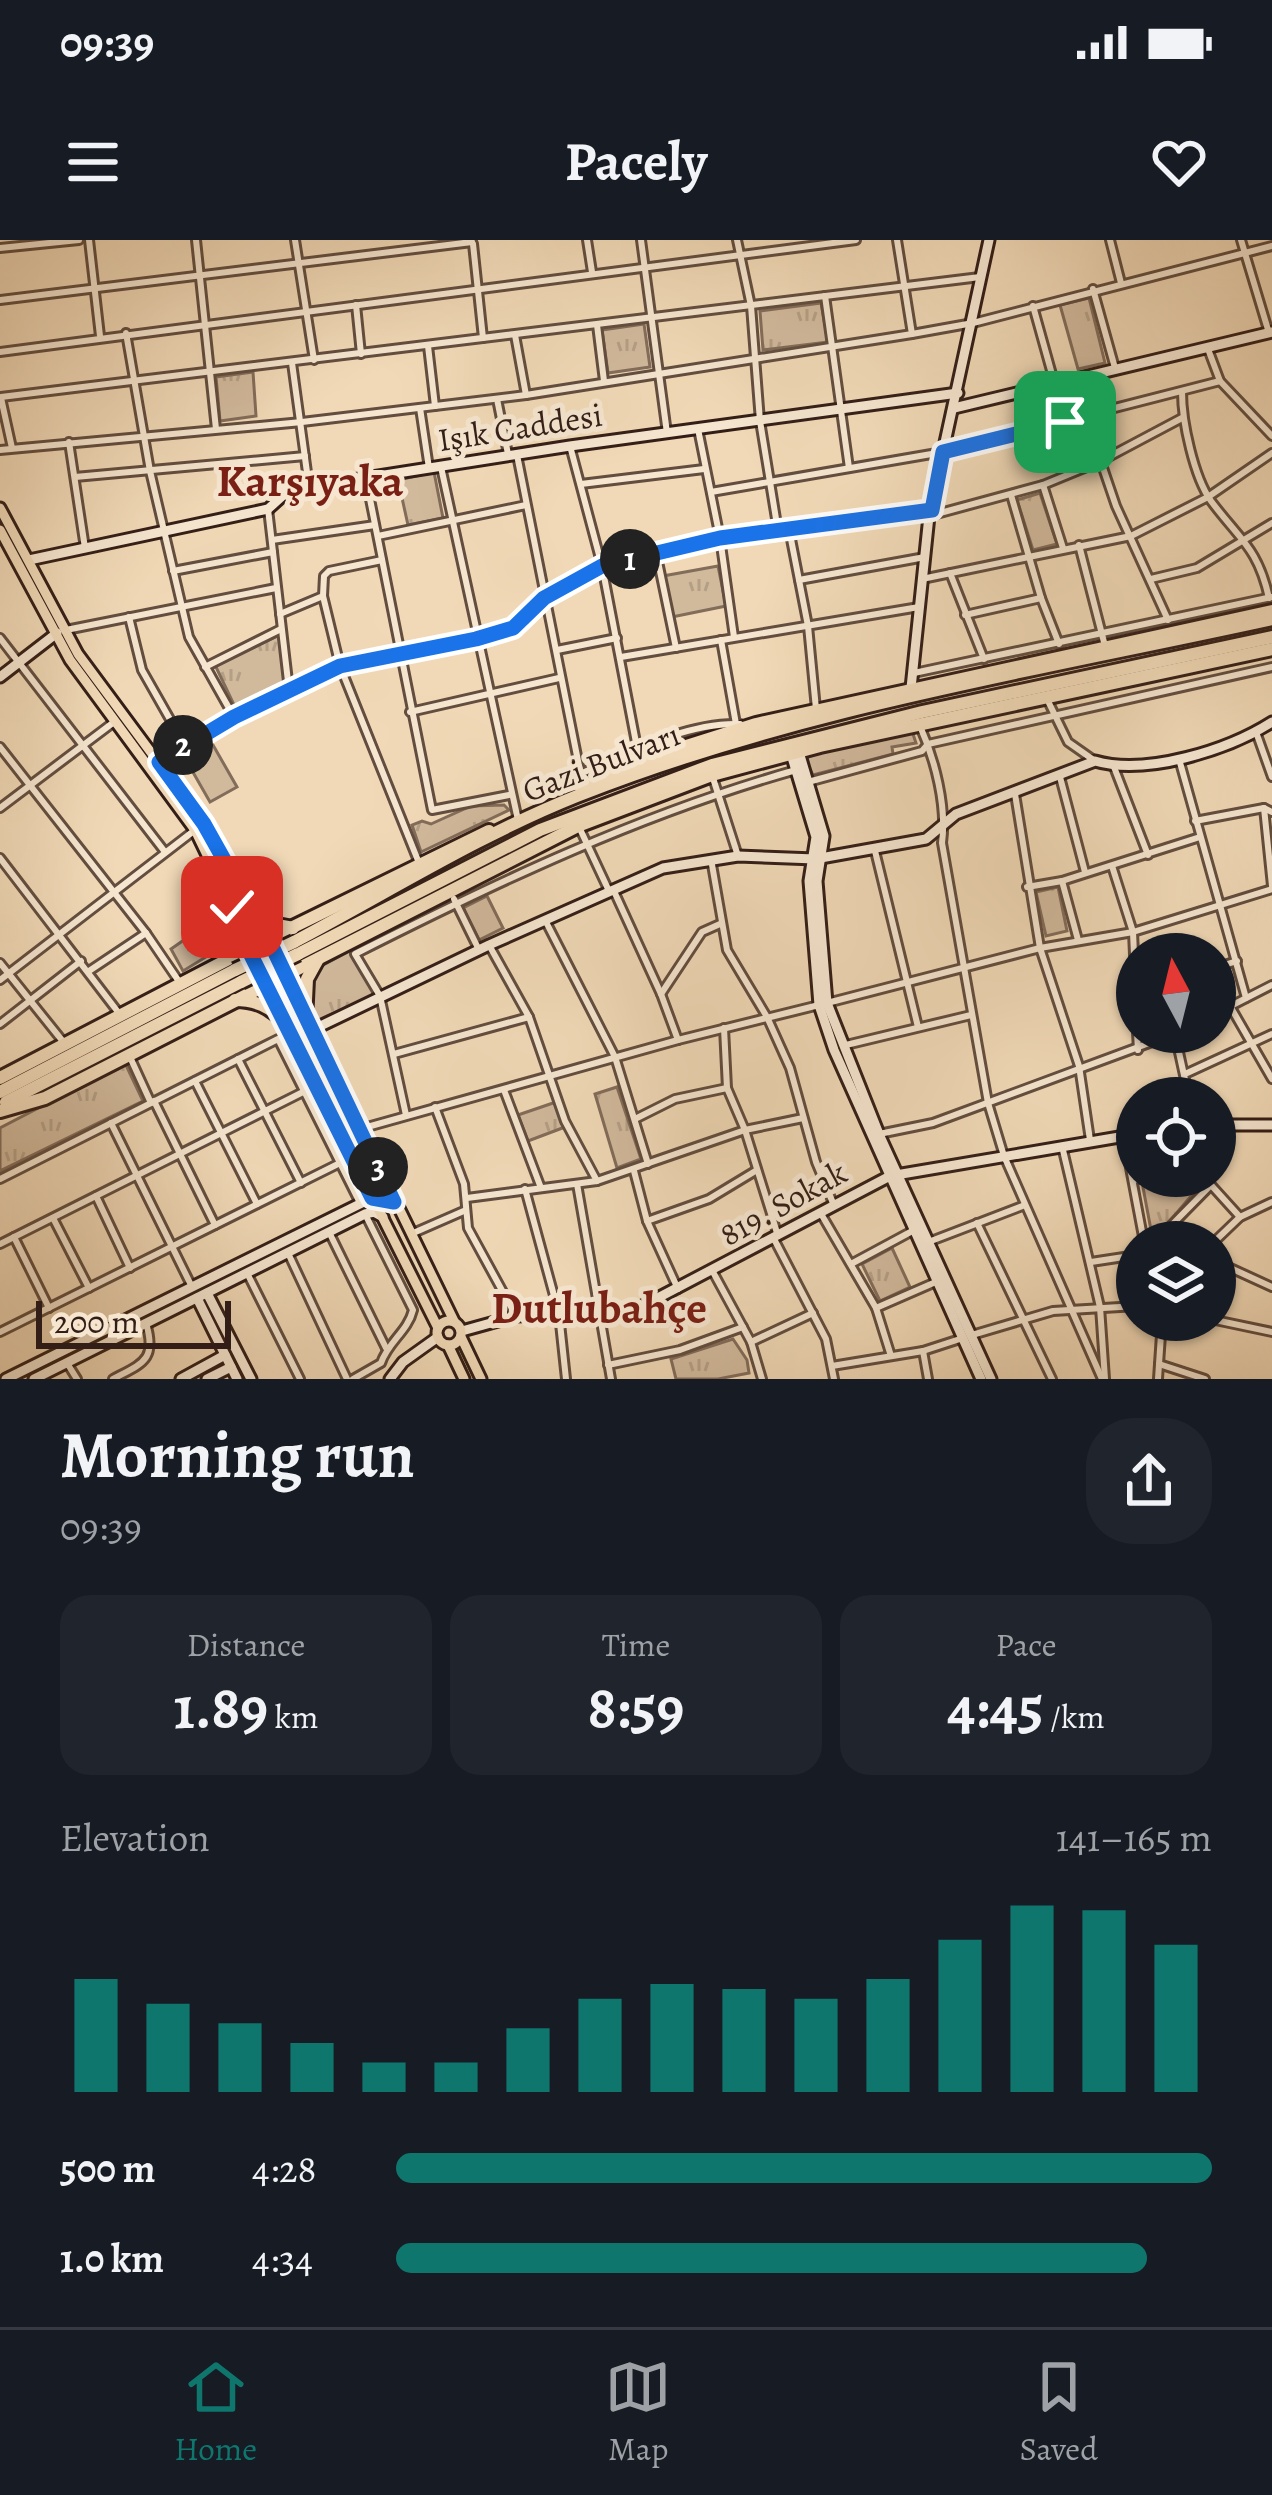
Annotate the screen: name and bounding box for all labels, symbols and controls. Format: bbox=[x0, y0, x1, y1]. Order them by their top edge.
text: 09:39 bbox=[60, 11, 154, 73]
text: Pacely bbox=[565, 125, 707, 199]
icon: menu bbox=[60, 129, 126, 195]
icon: heart bbox=[1146, 129, 1212, 195]
pin bbox=[1014, 371, 1116, 473]
icon: arrive bbox=[1032, 389, 1098, 455]
street label: Işık Caddesi bbox=[435, 392, 605, 462]
district label: Karşıyaka bbox=[216, 450, 404, 512]
pin: 1 bbox=[600, 529, 660, 589]
text: 1 bbox=[624, 536, 636, 581]
street label: Gazi Bulvarı bbox=[516, 711, 686, 813]
pin: 2 bbox=[153, 715, 213, 775]
text: 2 bbox=[175, 722, 191, 767]
pin bbox=[181, 856, 283, 958]
icon: check bbox=[199, 874, 265, 940]
north arrow bbox=[1116, 933, 1236, 1053]
map controls bbox=[1116, 933, 1236, 1341]
button: locate bbox=[1116, 1077, 1236, 1197]
pin: 3 bbox=[348, 1137, 408, 1197]
text: 3 bbox=[371, 1144, 385, 1189]
street label: 819. Sokak bbox=[711, 1150, 855, 1256]
button: layers bbox=[1116, 1221, 1236, 1341]
district label: Dutlubahçe bbox=[491, 1277, 707, 1339]
scale bar bbox=[36, 1295, 231, 1348]
text: 200 m bbox=[54, 1299, 139, 1344]
text: Morning run bbox=[60, 1410, 415, 1500]
button: share bbox=[1086, 1418, 1212, 1544]
text: 09:39 bbox=[60, 1500, 142, 1553]
text: Distance bbox=[187, 1622, 305, 1667]
text: Time bbox=[602, 1622, 670, 1667]
text: Pace bbox=[995, 1622, 1057, 1667]
text: 1.89 bbox=[174, 1667, 268, 1749]
text: 8:59 bbox=[588, 1667, 684, 1749]
text: 4:45 bbox=[947, 1667, 1044, 1749]
text: km bbox=[268, 1694, 318, 1739]
text: /km bbox=[1044, 1694, 1105, 1739]
text: Elevation bbox=[60, 1811, 210, 1864]
text: 141–165 m bbox=[1056, 1811, 1212, 1864]
text: 500 m bbox=[60, 2142, 155, 2195]
text: 4:28 bbox=[252, 2142, 316, 2195]
text: 1.0 km bbox=[60, 2232, 164, 2285]
text: 4:34 bbox=[252, 2232, 313, 2285]
tab: Home bbox=[174, 2354, 257, 2471]
tab: Map bbox=[605, 2354, 671, 2471]
tab: Saved bbox=[1020, 2354, 1098, 2471]

